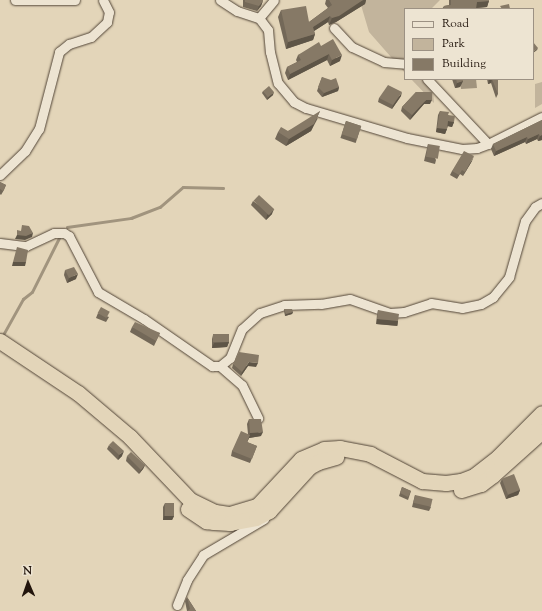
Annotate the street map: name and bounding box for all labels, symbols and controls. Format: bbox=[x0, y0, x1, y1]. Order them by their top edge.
legend bbox=[404, 8, 534, 80]
text: Road bbox=[442, 15, 469, 33]
text: Park bbox=[442, 35, 465, 53]
text: Building bbox=[442, 55, 486, 73]
north arrow bbox=[8, 563, 48, 603]
text: N bbox=[23, 563, 32, 579]

